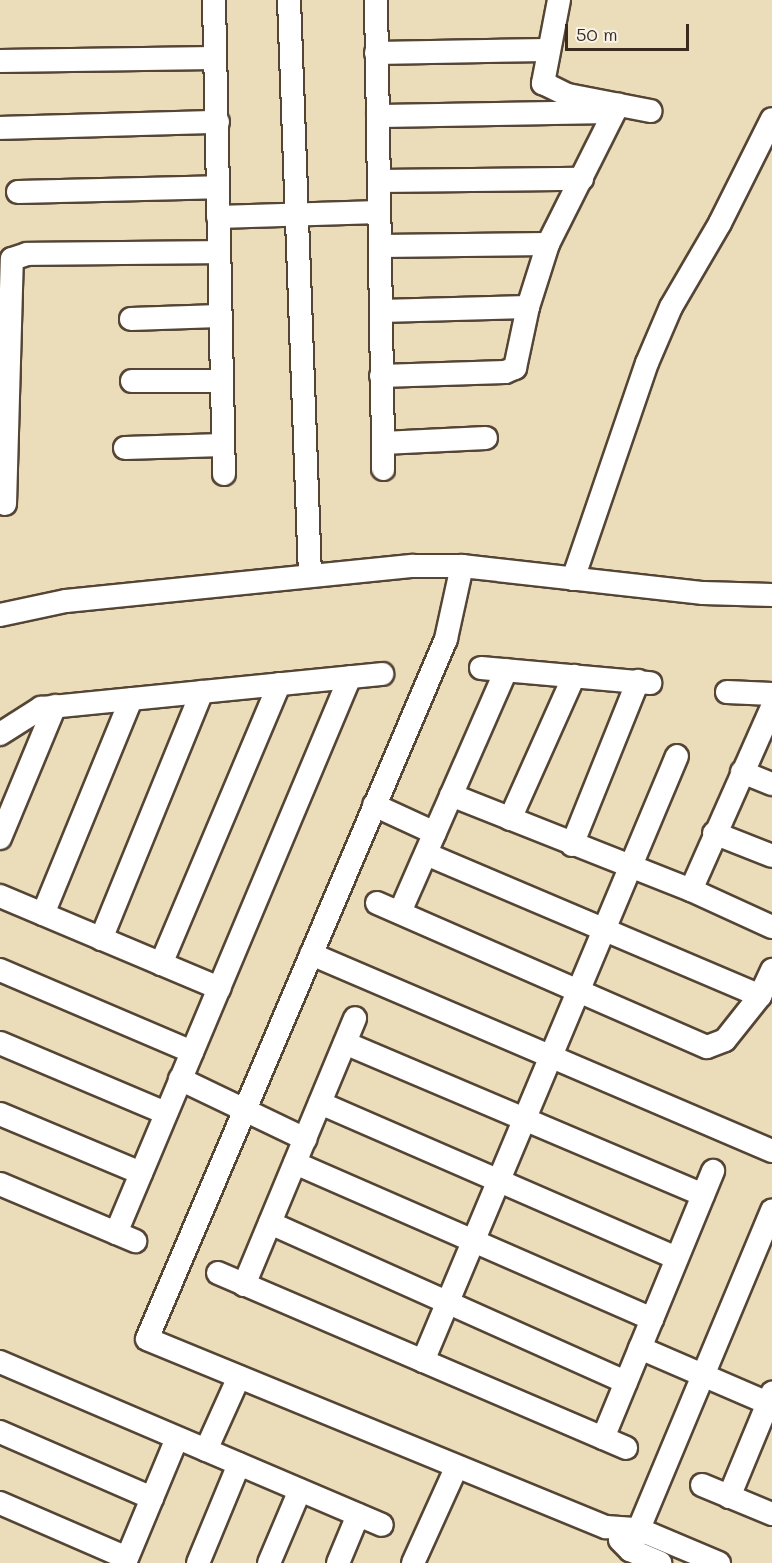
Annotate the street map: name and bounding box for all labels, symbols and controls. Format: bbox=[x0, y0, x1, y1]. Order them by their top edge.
scale bar bbox=[568, 12, 692, 50]
text: 50 m bbox=[576, 22, 618, 46]

